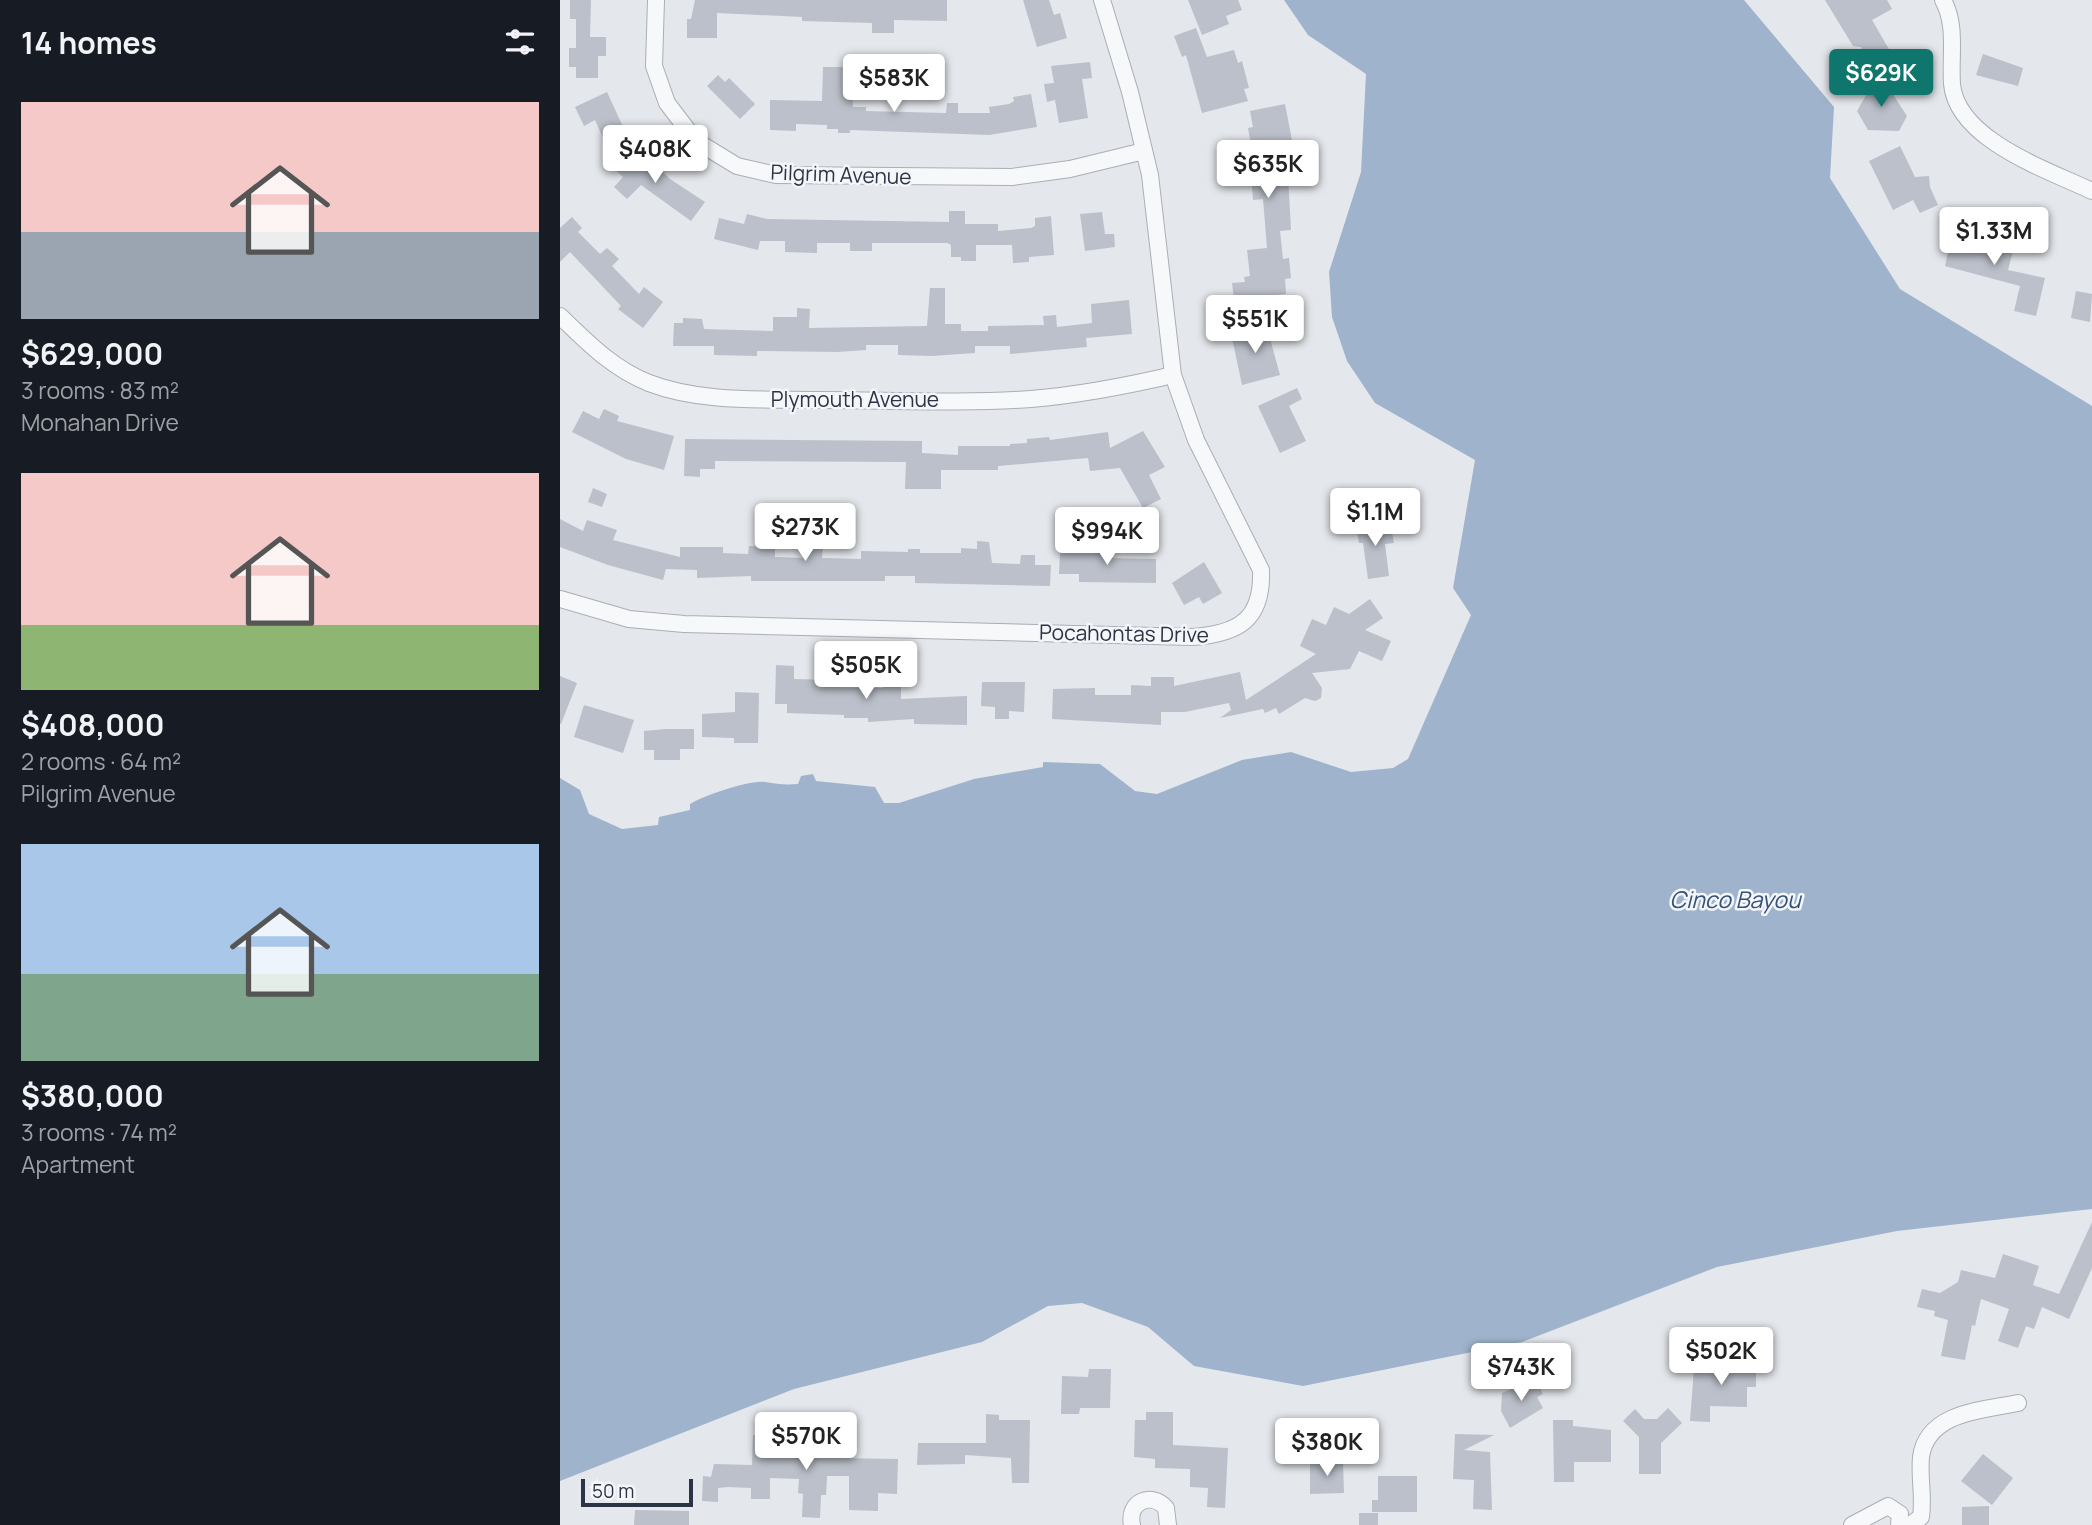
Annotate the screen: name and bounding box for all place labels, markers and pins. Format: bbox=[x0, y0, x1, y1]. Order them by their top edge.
pin: $629K bbox=[1832, 50, 1930, 109]
pin: $583K bbox=[845, 54, 943, 114]
pin: $408K bbox=[606, 125, 704, 185]
pin: $635K bbox=[1219, 140, 1317, 200]
pin: $1.33M bbox=[1937, 208, 2051, 267]
pin: $551K bbox=[1206, 296, 1304, 355]
pin: $1.1M bbox=[1326, 489, 1424, 548]
pin: $273K bbox=[756, 504, 854, 563]
pin: $994K bbox=[1058, 508, 1156, 567]
pin: $505K bbox=[817, 642, 915, 701]
pin: $502K bbox=[1672, 1328, 1770, 1387]
pin: $743K bbox=[1472, 1344, 1570, 1403]
pin: $570K bbox=[757, 1412, 855, 1472]
pin: $380K bbox=[1278, 1418, 1376, 1478]

